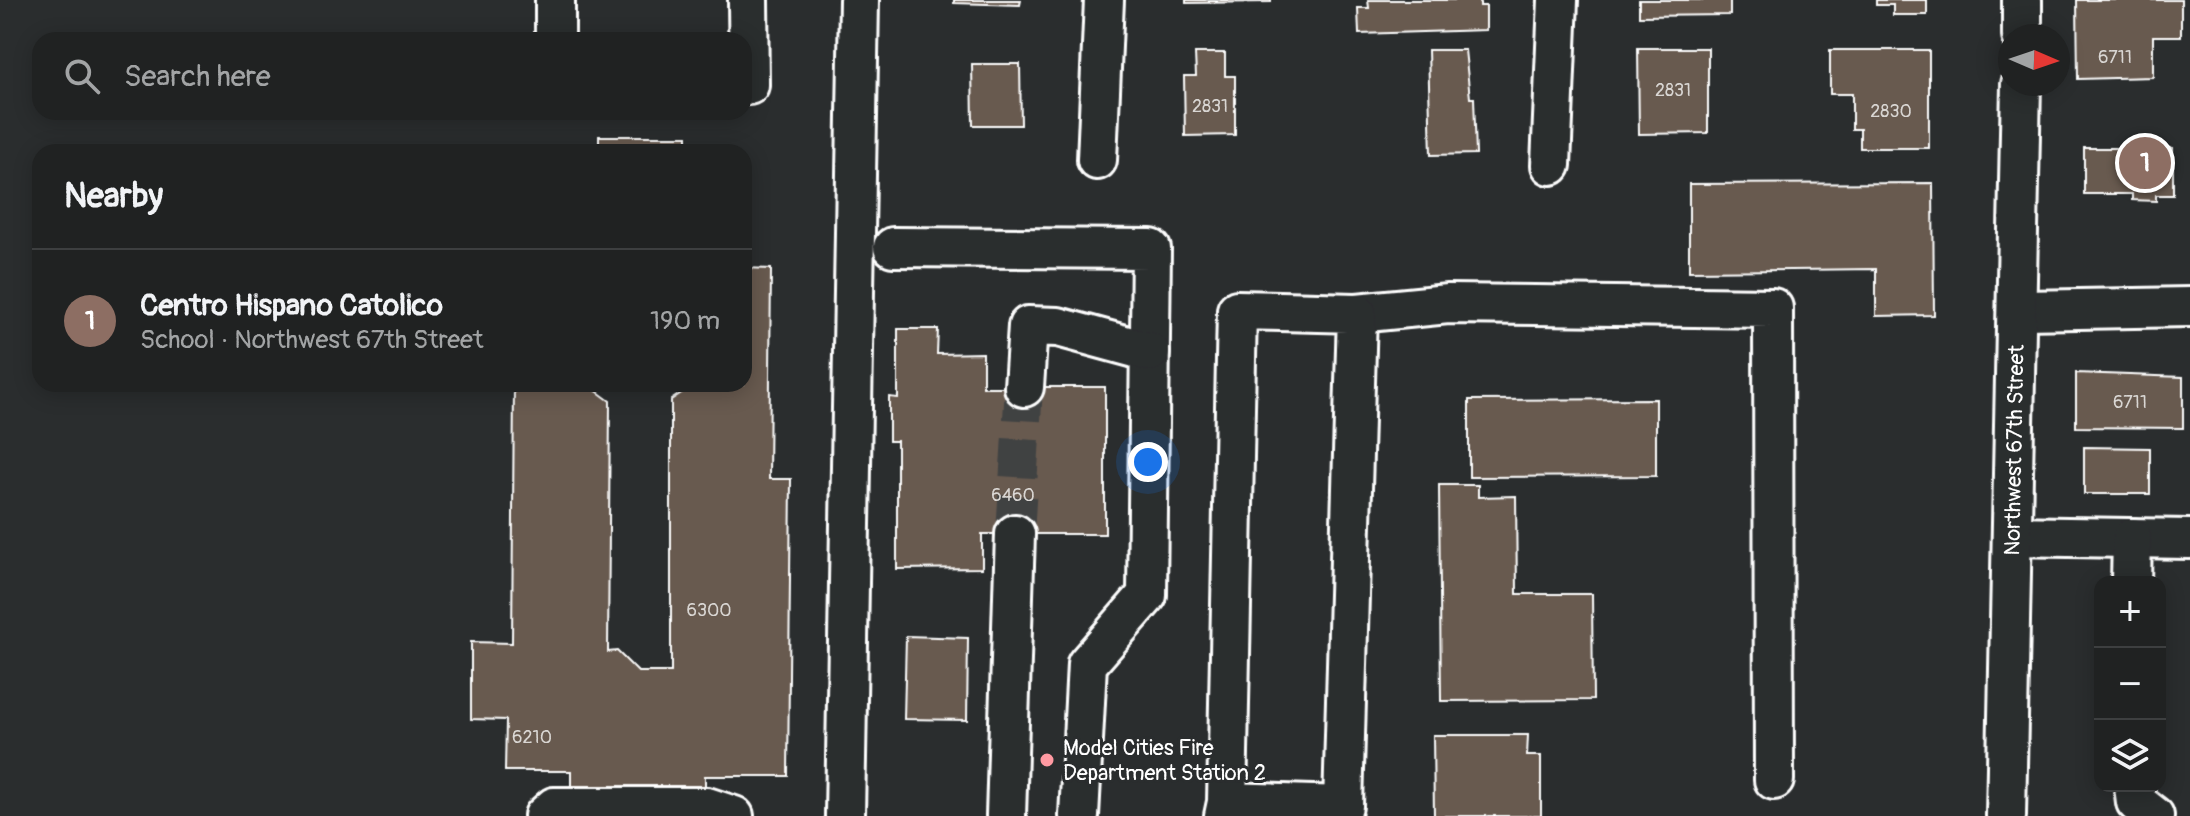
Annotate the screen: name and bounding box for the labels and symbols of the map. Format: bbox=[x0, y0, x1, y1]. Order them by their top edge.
north arrow bbox=[1998, 24, 2070, 96]
house number: 6711 bbox=[2098, 46, 2132, 69]
house number: 2831 bbox=[1655, 79, 1691, 102]
house number: 2831 bbox=[1192, 95, 1228, 118]
house number: 2830 bbox=[1870, 100, 1912, 123]
pin: 1 bbox=[2119, 133, 2171, 193]
street label: Northwest 67th Street bbox=[1998, 344, 2031, 556]
house number: 6711 bbox=[2113, 391, 2147, 414]
your location bbox=[1128, 442, 1168, 482]
house number: 6460 bbox=[991, 484, 1035, 507]
house number: 6300 bbox=[686, 599, 732, 622]
house number: 6210 bbox=[512, 726, 552, 749]
place label: Model Cities Fire Department Station 2 bbox=[1063, 734, 1266, 787]
marker: Model Cities Fire Department Station 2 bbox=[1038, 751, 1056, 769]

